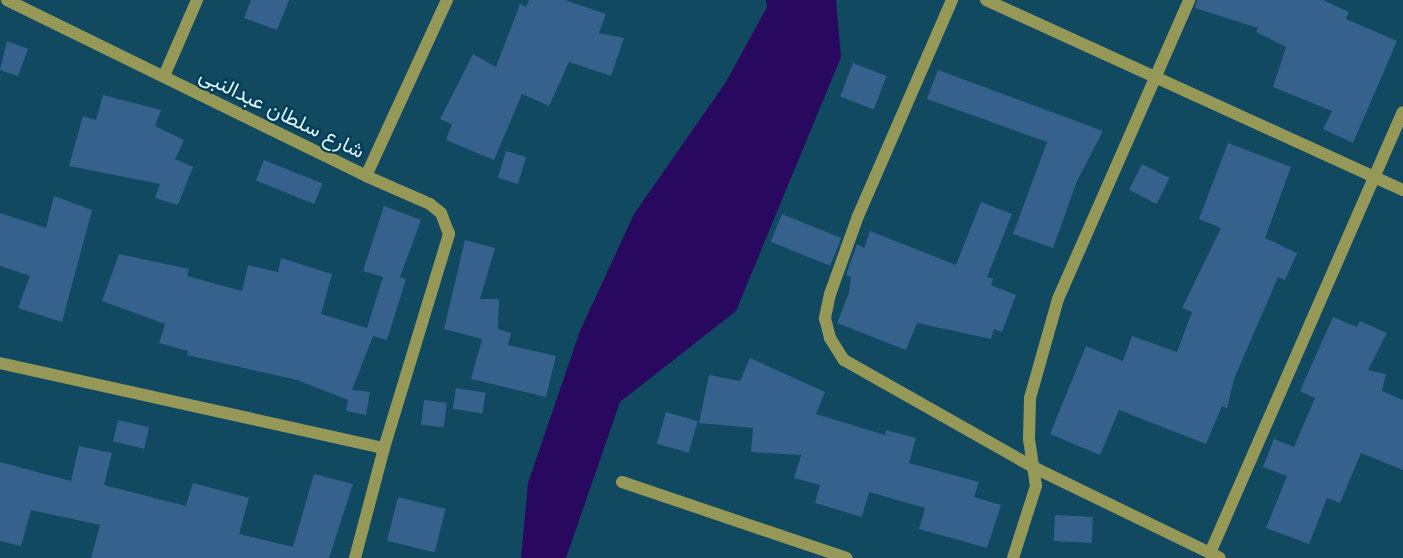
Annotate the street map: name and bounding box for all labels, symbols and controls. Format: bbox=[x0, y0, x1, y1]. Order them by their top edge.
street label: شارع سلطان عبدالنبى bbox=[195, 62, 369, 164]

